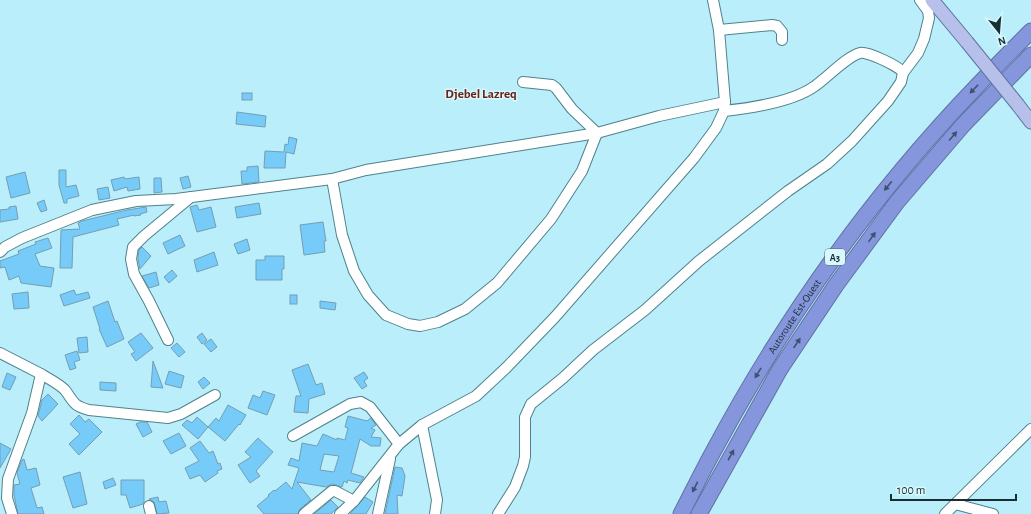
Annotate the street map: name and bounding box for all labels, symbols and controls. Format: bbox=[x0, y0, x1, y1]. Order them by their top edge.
north arrow bbox=[979, 12, 1019, 52]
text: N bbox=[997, 35, 1007, 47]
one-way arrow bbox=[969, 84, 979, 94]
district label: Djebel Lazreq bbox=[445, 88, 517, 101]
one-way arrow bbox=[949, 130, 958, 141]
one-way arrow bbox=[884, 181, 892, 192]
one-way arrow bbox=[867, 231, 876, 242]
road number: A3 bbox=[825, 249, 845, 265]
street label: Autoroute Est-Ouest bbox=[766, 277, 823, 356]
one-way arrow bbox=[793, 338, 801, 348]
one-way arrow bbox=[754, 368, 762, 378]
one-way arrow bbox=[728, 449, 735, 461]
scale bar bbox=[891, 476, 1016, 502]
one-way arrow bbox=[692, 481, 698, 493]
text: 100 m bbox=[897, 484, 925, 496]

